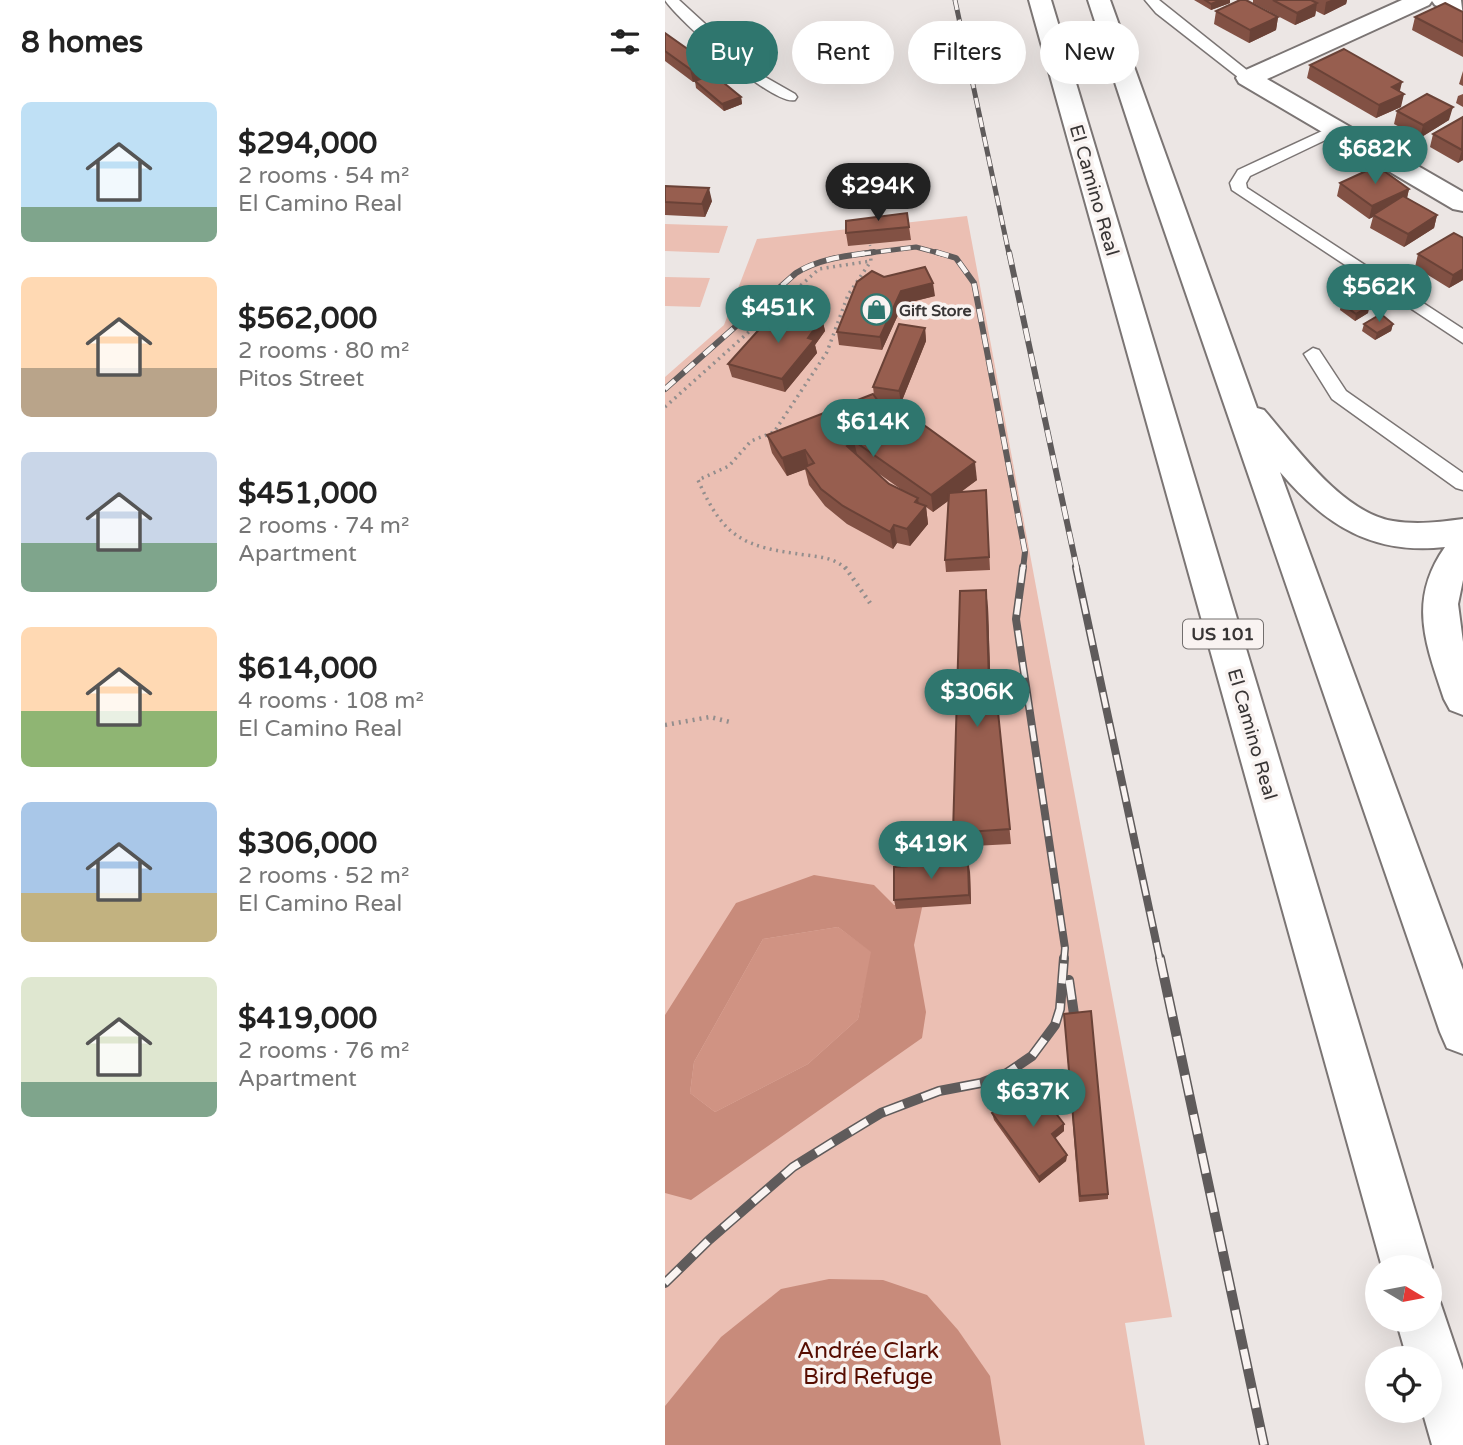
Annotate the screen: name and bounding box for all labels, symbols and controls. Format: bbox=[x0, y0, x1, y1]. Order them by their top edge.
chip: Buy bbox=[686, 21, 778, 84]
chip: Rent bbox=[792, 21, 894, 84]
chip: Filters bbox=[908, 21, 1026, 84]
chip: New bbox=[1040, 21, 1139, 84]
icon: filters bbox=[606, 23, 644, 61]
text: 8 homes bbox=[21, 24, 143, 61]
street label: El Camino Real bbox=[1065, 122, 1123, 258]
text: $294,000 bbox=[238, 125, 377, 162]
pin: $682K bbox=[1326, 127, 1424, 186]
icon: home bbox=[77, 130, 161, 214]
text: $682K bbox=[1339, 135, 1411, 163]
text: 2 rooms · 54 m² bbox=[238, 162, 409, 190]
pin: $294K bbox=[829, 164, 927, 223]
text: $294K bbox=[842, 172, 914, 200]
text: El Camino Real bbox=[238, 190, 402, 218]
pin: $562K bbox=[1330, 264, 1428, 324]
text: $562K bbox=[1343, 273, 1415, 301]
pin: $451K bbox=[729, 286, 827, 345]
shop icon: Gift Store bbox=[859, 293, 893, 327]
text: $451K bbox=[742, 294, 814, 322]
text: $562,000 bbox=[238, 300, 377, 337]
place label: Gift Store bbox=[899, 301, 972, 321]
icon: home bbox=[77, 305, 161, 389]
text: 2 rooms · 80 m² bbox=[238, 337, 409, 365]
text: Pitos Street bbox=[238, 365, 364, 393]
pin: $614K bbox=[824, 400, 922, 459]
text: $614K bbox=[837, 408, 909, 436]
text: $451,000 bbox=[238, 475, 377, 512]
icon: home bbox=[77, 480, 161, 564]
text: 2 rooms · 74 m² bbox=[238, 512, 409, 540]
text: Apartment bbox=[238, 540, 357, 568]
road number: US 101 bbox=[1183, 620, 1263, 648]
text: $614,000 bbox=[238, 650, 377, 687]
icon: home bbox=[77, 655, 161, 739]
street label: El Camino Real bbox=[1223, 666, 1281, 802]
pin: $306K bbox=[928, 670, 1026, 729]
text: $306K bbox=[941, 678, 1013, 706]
text: 4 rooms · 108 m² bbox=[238, 687, 424, 715]
text: El Camino Real bbox=[238, 715, 402, 743]
pin: $419K bbox=[882, 822, 980, 881]
text: $306,000 bbox=[238, 825, 377, 862]
icon: home bbox=[77, 830, 161, 914]
text: $419K bbox=[895, 830, 967, 858]
text: 2 rooms · 52 m² bbox=[238, 862, 409, 890]
text: El Camino Real bbox=[238, 890, 402, 918]
text: $419,000 bbox=[238, 1000, 377, 1037]
icon: home bbox=[77, 1005, 161, 1089]
text: 2 rooms · 76 m² bbox=[238, 1037, 409, 1065]
text: Apartment bbox=[238, 1065, 357, 1093]
pin: $637K bbox=[984, 1070, 1082, 1129]
text: $637K bbox=[997, 1078, 1069, 1106]
north arrow bbox=[1365, 1255, 1442, 1332]
map controls bbox=[1365, 1255, 1442, 1423]
park label: Andrée Clark Bird Refuge bbox=[797, 1337, 939, 1391]
button: locate bbox=[1365, 1346, 1442, 1423]

